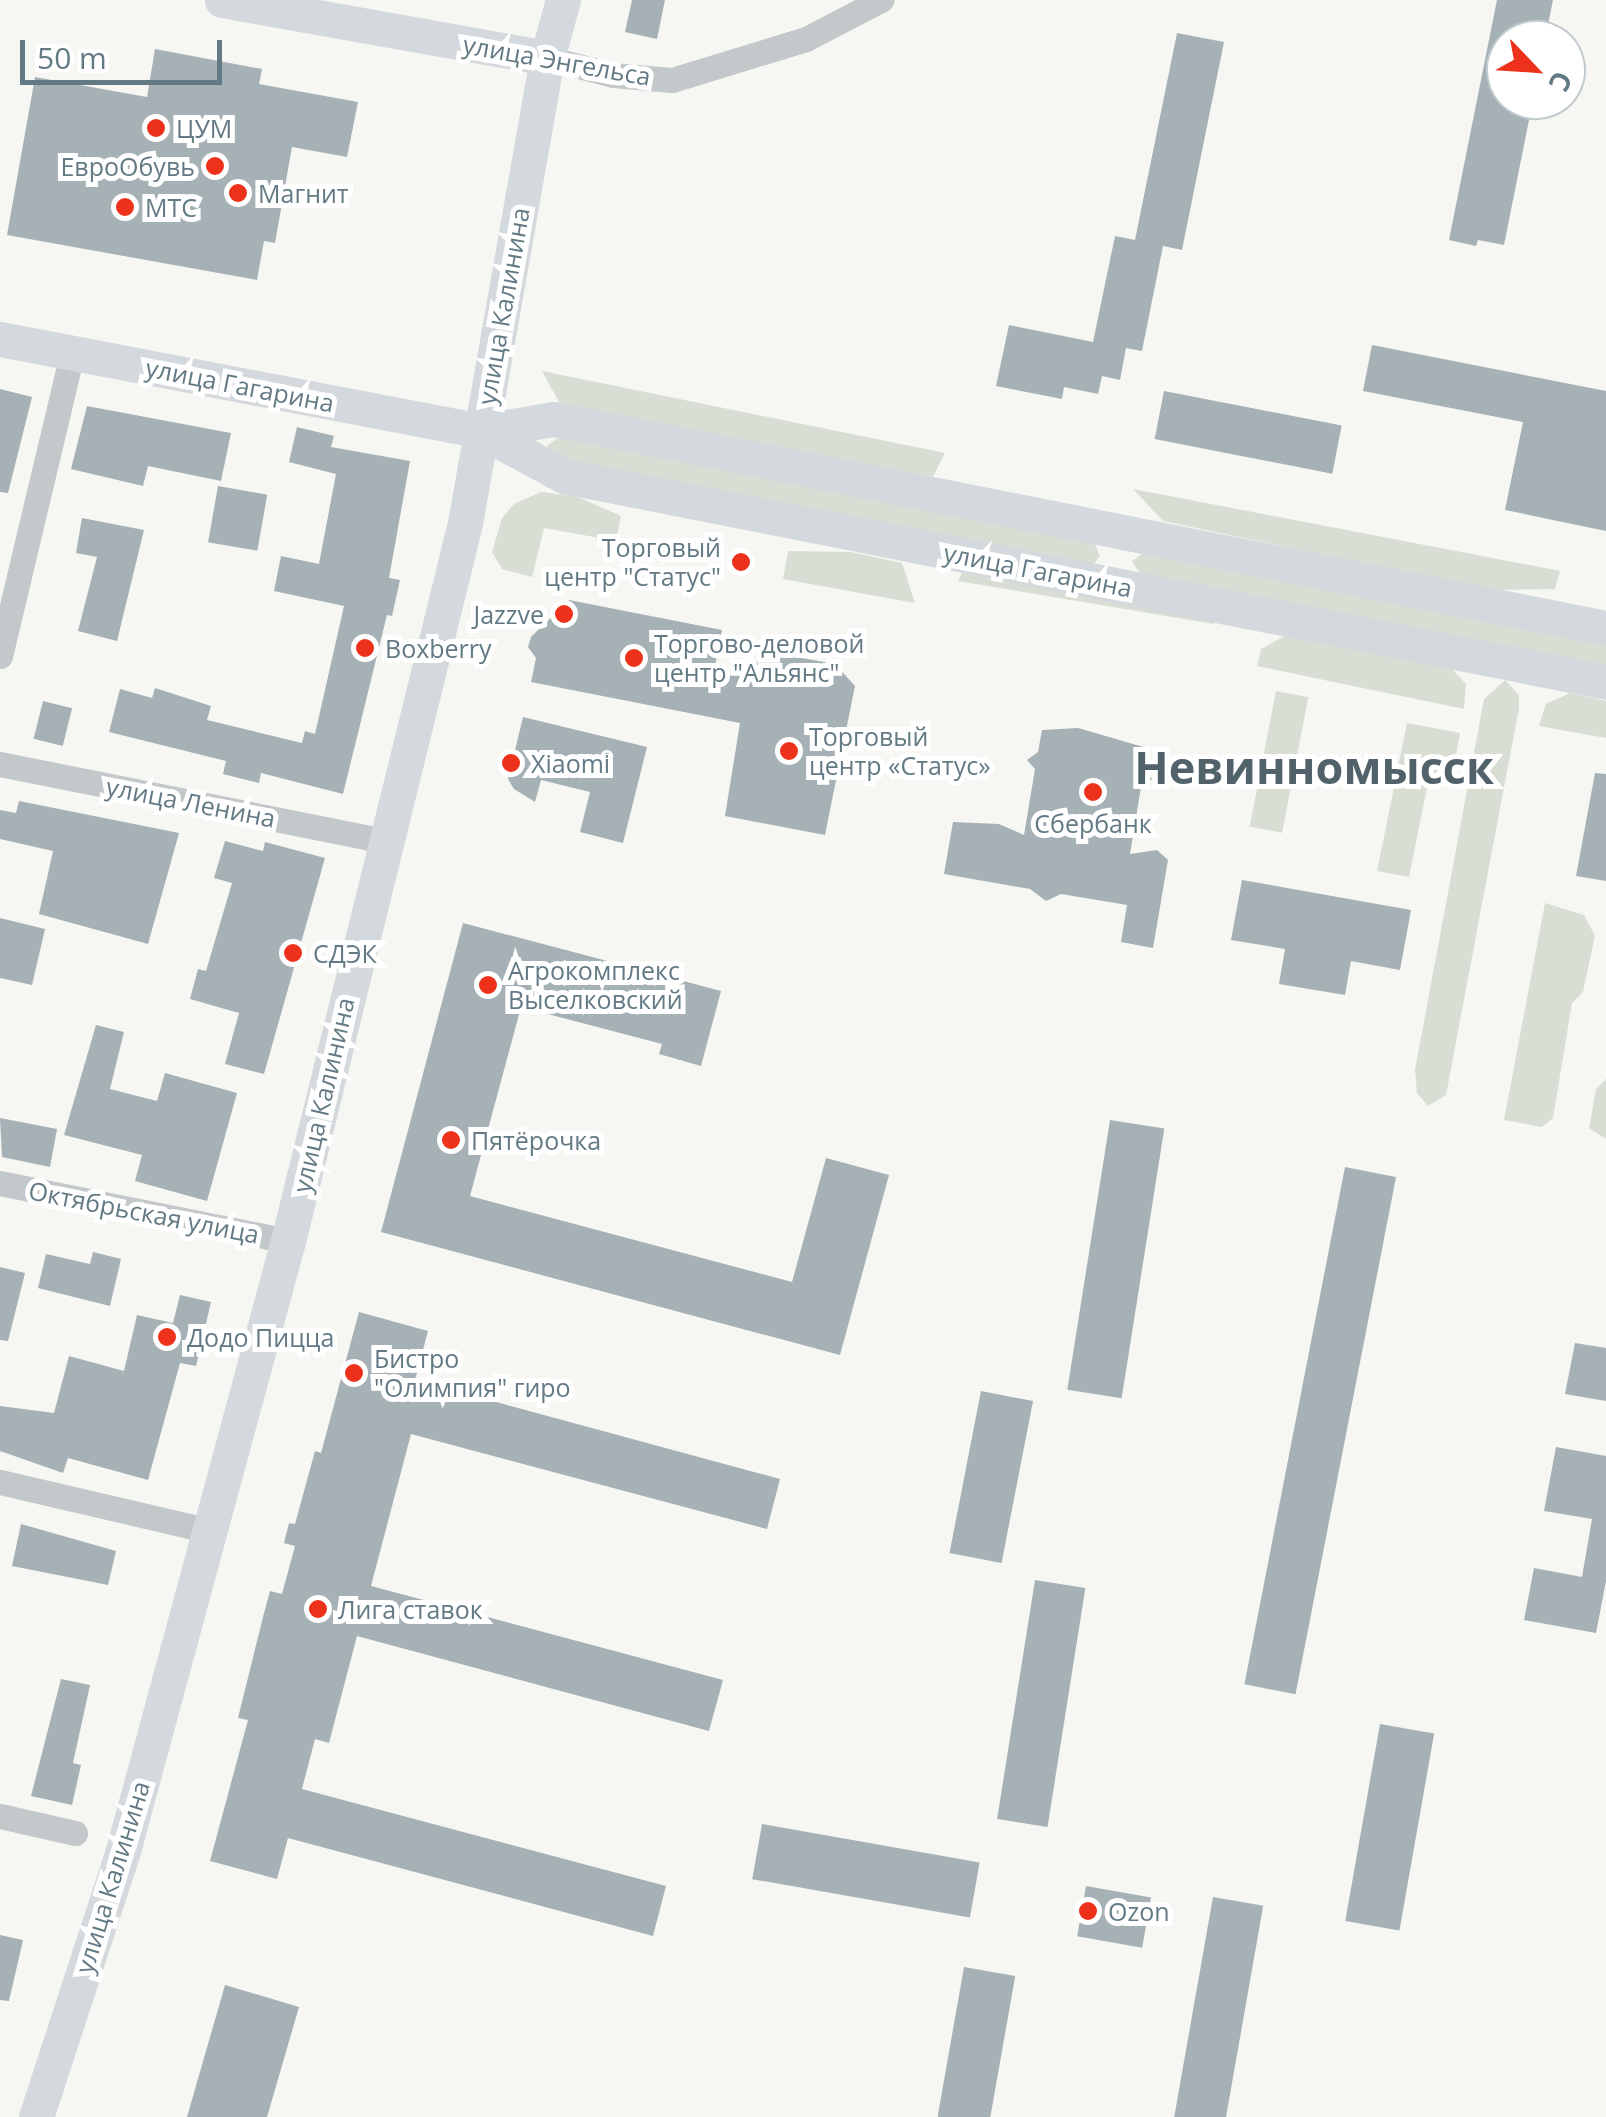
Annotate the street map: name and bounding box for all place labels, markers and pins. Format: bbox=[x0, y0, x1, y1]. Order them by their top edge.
place label: ЦУМ bbox=[176, 113, 232, 143]
marker: ЦУМ bbox=[145, 117, 167, 139]
place label: ЕвроОбувь bbox=[60, 151, 195, 181]
marker: ЕвроОбувь bbox=[204, 155, 226, 177]
place label: Магнит bbox=[258, 178, 349, 208]
marker: Магнит bbox=[227, 182, 249, 204]
place label: МТС bbox=[145, 192, 197, 222]
marker: МТС bbox=[114, 196, 136, 218]
place label: Торговый центр "Статус" bbox=[544, 533, 721, 592]
marker: Торговый центр "Статус" bbox=[730, 551, 752, 573]
place label: Jazzve bbox=[473, 599, 544, 629]
marker: Jazzve bbox=[553, 603, 575, 625]
place label: Торгово-деловой центр "Альянс" bbox=[654, 629, 864, 688]
place label: Boxberry bbox=[385, 633, 492, 663]
marker: Boxberry bbox=[354, 637, 376, 659]
marker: Торгово-деловой центр "Альянс" bbox=[623, 647, 645, 669]
place label: Торговый центр «Статус» bbox=[809, 722, 991, 781]
marker: Торговый центр «Статус» bbox=[778, 740, 800, 762]
place label: Xiaomi bbox=[531, 748, 610, 778]
marker: Xiaomi bbox=[500, 752, 522, 774]
marker: Сбербанк bbox=[1082, 781, 1104, 803]
place label: Сбербанк bbox=[1034, 808, 1152, 838]
place label: СДЭК bbox=[313, 938, 377, 968]
marker: СДЭК bbox=[282, 942, 304, 964]
place label: Агрокомплекс Выселковский bbox=[508, 956, 683, 1015]
marker: Агрокомплекс Выселковский bbox=[477, 974, 499, 996]
place label: Пятёрочка bbox=[471, 1125, 601, 1155]
marker: Пятёрочка bbox=[440, 1129, 462, 1151]
place label: Додо Пицца bbox=[187, 1322, 334, 1352]
marker: Додо Пицца bbox=[156, 1326, 178, 1348]
place label: Бистро "Олимпия" гиро bbox=[374, 1344, 571, 1403]
marker: Бистро "Олимпия" гиро bbox=[343, 1362, 365, 1384]
place label: Лига ставок bbox=[338, 1594, 483, 1624]
marker: Лига ставок bbox=[307, 1598, 329, 1620]
place label: Ozon bbox=[1108, 1896, 1170, 1926]
marker: Ozon bbox=[1077, 1900, 1099, 1922]

